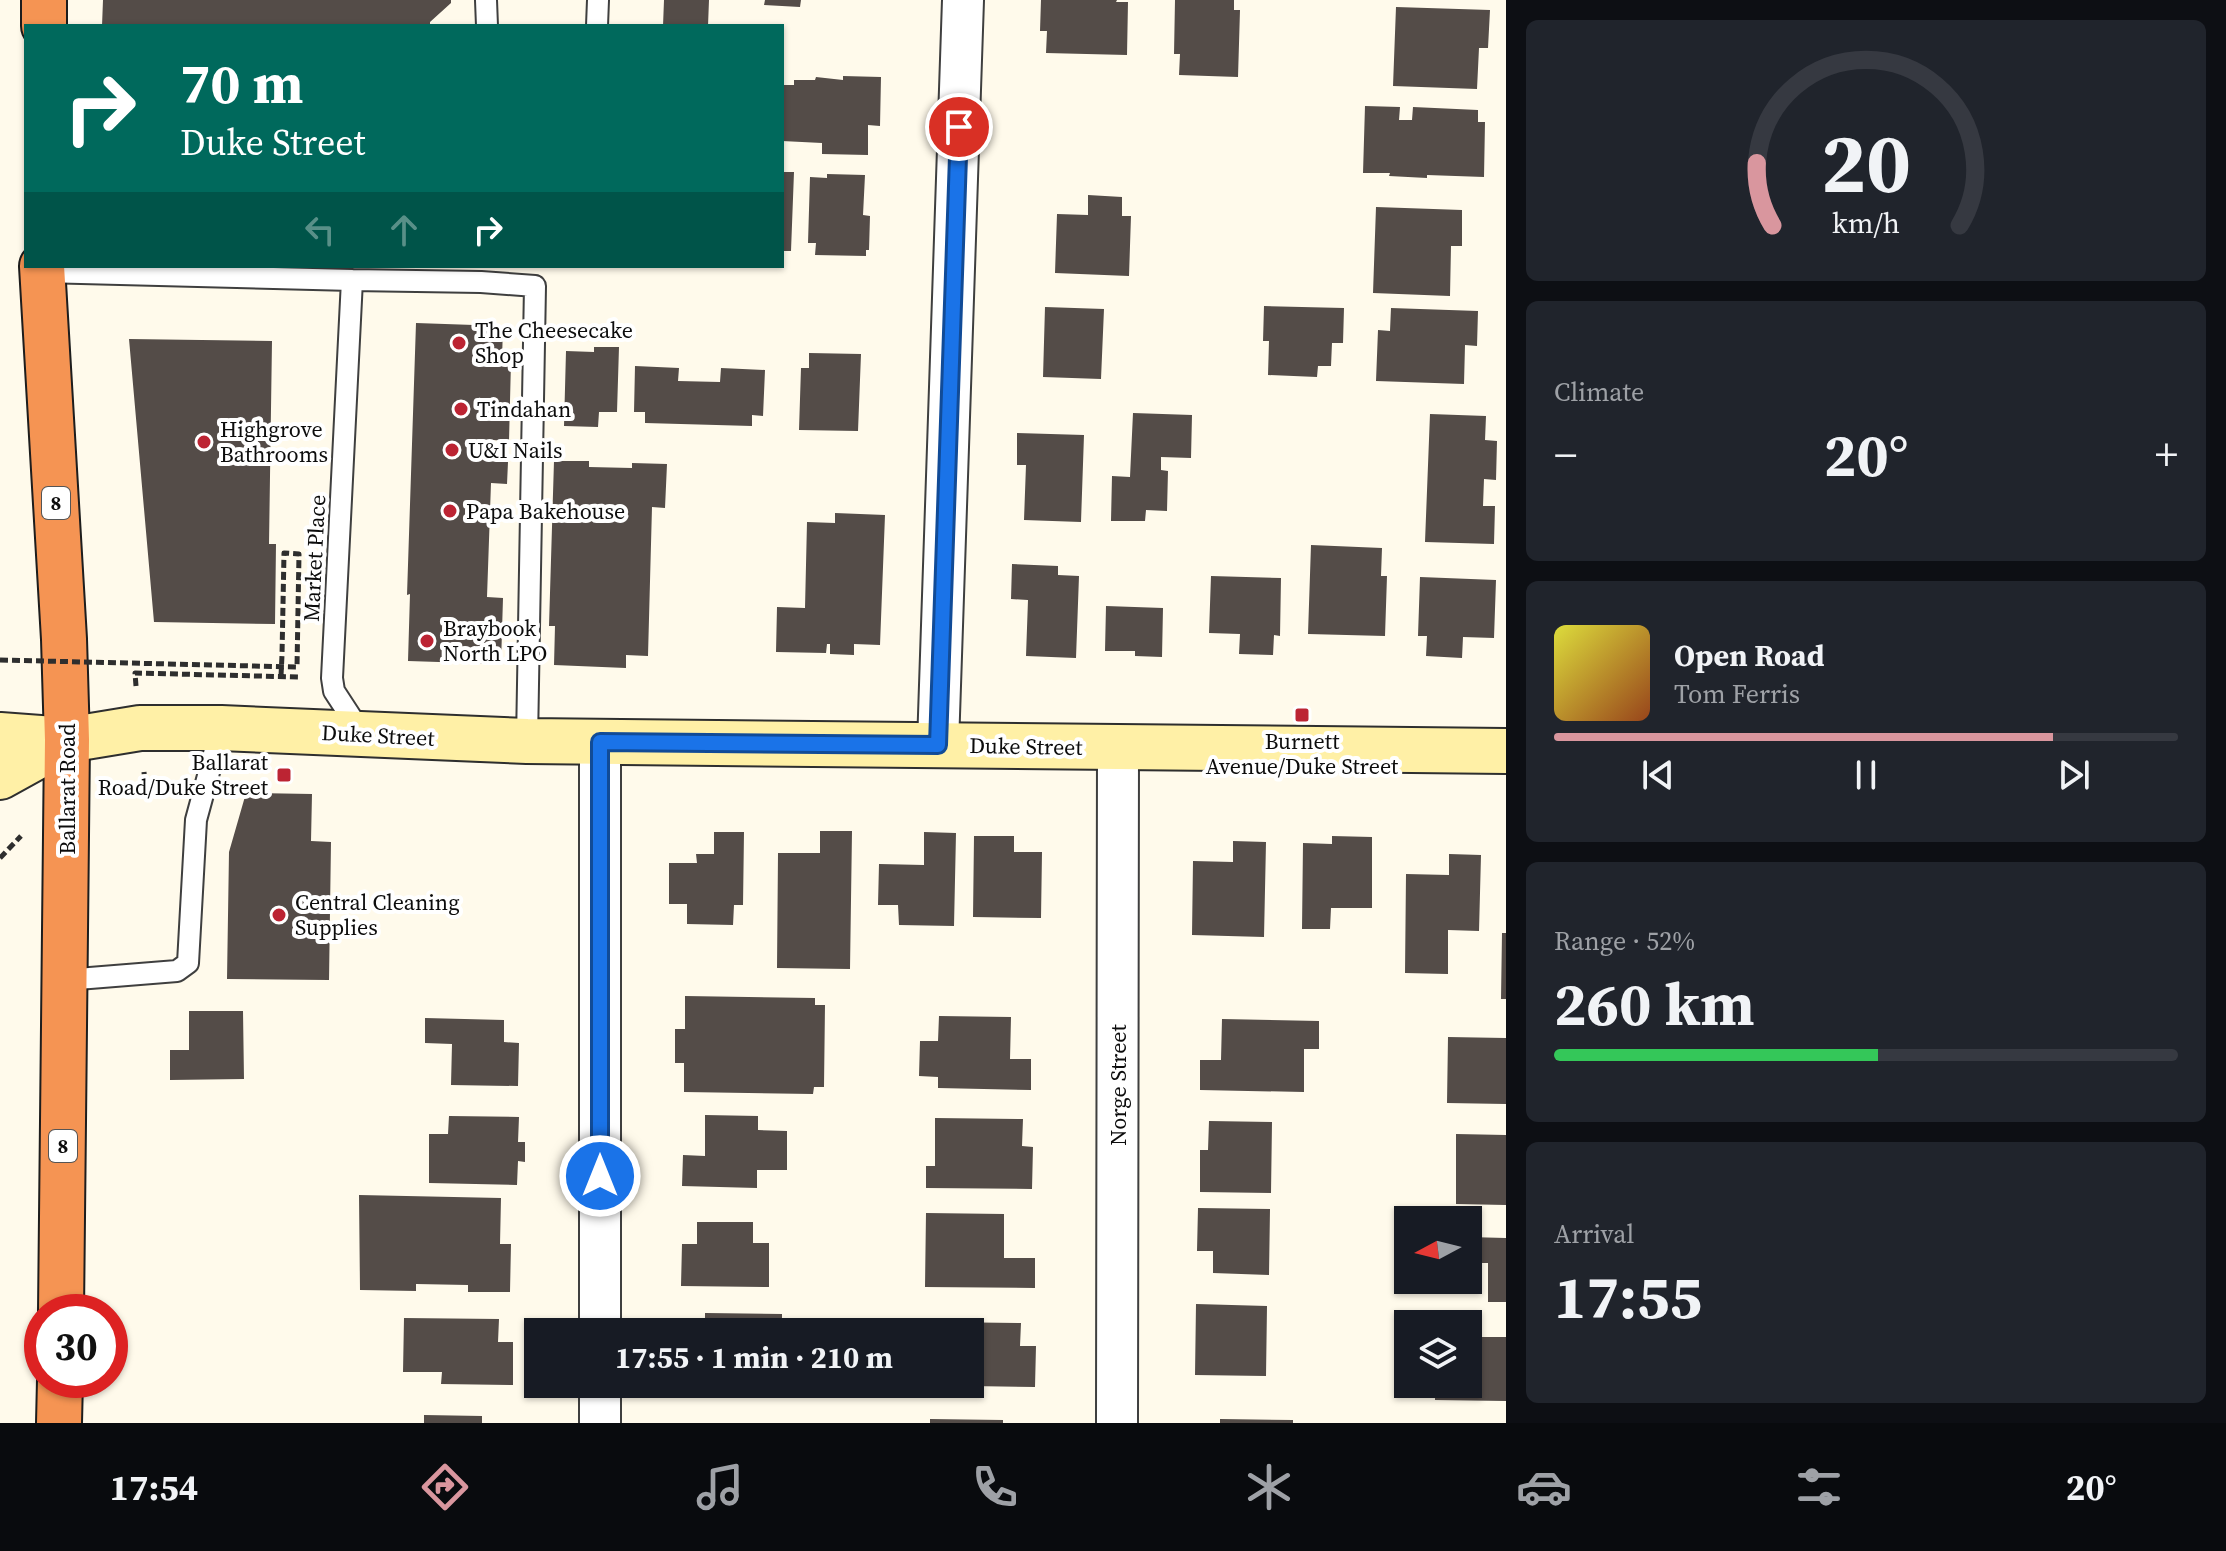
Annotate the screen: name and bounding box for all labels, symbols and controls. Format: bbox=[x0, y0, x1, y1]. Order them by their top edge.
text: 70 m bbox=[180, 45, 303, 122]
icon: right bbox=[48, 56, 152, 160]
pin bbox=[925, 93, 993, 161]
icon: arrive bbox=[937, 105, 981, 149]
text: 20 bbox=[1821, 106, 1911, 220]
text: Duke Street bbox=[180, 118, 365, 167]
text: km/h bbox=[1832, 203, 1900, 243]
icon: left bbox=[298, 208, 342, 252]
icon: ahead bbox=[382, 208, 426, 252]
icon: right bbox=[466, 208, 510, 252]
place label: The Cheesecake Shop bbox=[475, 315, 633, 370]
marker: The Cheesecake Shop bbox=[450, 334, 468, 352]
text: Climate bbox=[1554, 374, 1644, 410]
place label: Tindahan bbox=[477, 394, 571, 424]
marker: Tindahan bbox=[452, 400, 470, 418]
place label: Highgrove Bathrooms bbox=[220, 414, 328, 469]
text: 20° bbox=[1824, 414, 1908, 496]
text: − bbox=[1554, 424, 1577, 485]
text: + bbox=[2155, 424, 2178, 485]
marker: Highgrove Bathrooms bbox=[195, 433, 213, 451]
place label: U&I Nails bbox=[468, 435, 563, 465]
marker: U&I Nails bbox=[443, 441, 461, 459]
road number: 8 bbox=[42, 487, 70, 519]
street label: Market Place bbox=[296, 494, 332, 622]
place label: Papa Bakehouse bbox=[466, 496, 625, 526]
marker: Papa Bakehouse bbox=[441, 502, 459, 520]
place label: Braybook North LPO bbox=[443, 613, 547, 668]
marker: Braybook North LPO bbox=[418, 632, 436, 650]
text: Open Road bbox=[1674, 635, 1825, 676]
text: Tom Ferris bbox=[1674, 676, 1800, 712]
marker: Burnett Avenue/Duke Street bbox=[1293, 706, 1311, 724]
street label: Duke Street bbox=[321, 717, 436, 753]
street label: Ballarat Road bbox=[52, 723, 82, 855]
place label: Burnett Avenue/Duke Street bbox=[1206, 726, 1399, 781]
street label: Duke Street bbox=[969, 730, 1084, 762]
place label: Ballarat Road/Duke Street bbox=[98, 747, 269, 802]
icon: previous bbox=[1636, 753, 1680, 797]
icon: pause bbox=[1844, 753, 1888, 797]
icon: next bbox=[2052, 753, 2096, 797]
marker: Ballarat Road/Duke Street bbox=[275, 766, 293, 784]
place label: Central Cleaning Supplies bbox=[295, 887, 460, 942]
marker: Central Cleaning Supplies bbox=[270, 906, 288, 924]
text: Range · 52% bbox=[1554, 923, 1695, 959]
text: 260 km bbox=[1554, 963, 1755, 1045]
street label: Norge Street bbox=[1103, 1023, 1133, 1146]
road number: 8 bbox=[49, 1130, 77, 1162]
position arrow bbox=[558, 1134, 642, 1218]
north arrow bbox=[1394, 1206, 1482, 1294]
map controls bbox=[1394, 1206, 1482, 1398]
text: Arrival bbox=[1554, 1216, 1634, 1252]
text: 17:55 bbox=[1554, 1256, 1702, 1338]
speed limit sign: 30 bbox=[24, 1294, 128, 1398]
button: layers bbox=[1394, 1310, 1482, 1398]
text: 17:55 · 1 min · 210 m bbox=[615, 1337, 893, 1378]
icon: directions bbox=[417, 1459, 473, 1515]
icon: music bbox=[692, 1459, 748, 1515]
icon: phone bbox=[967, 1459, 1023, 1515]
icon: climate bbox=[1241, 1459, 1297, 1515]
icon: car bbox=[1516, 1459, 1572, 1515]
icon: filters bbox=[1791, 1459, 1847, 1515]
text: 17:54 bbox=[109, 1463, 198, 1512]
text: 20° bbox=[2066, 1463, 2117, 1512]

